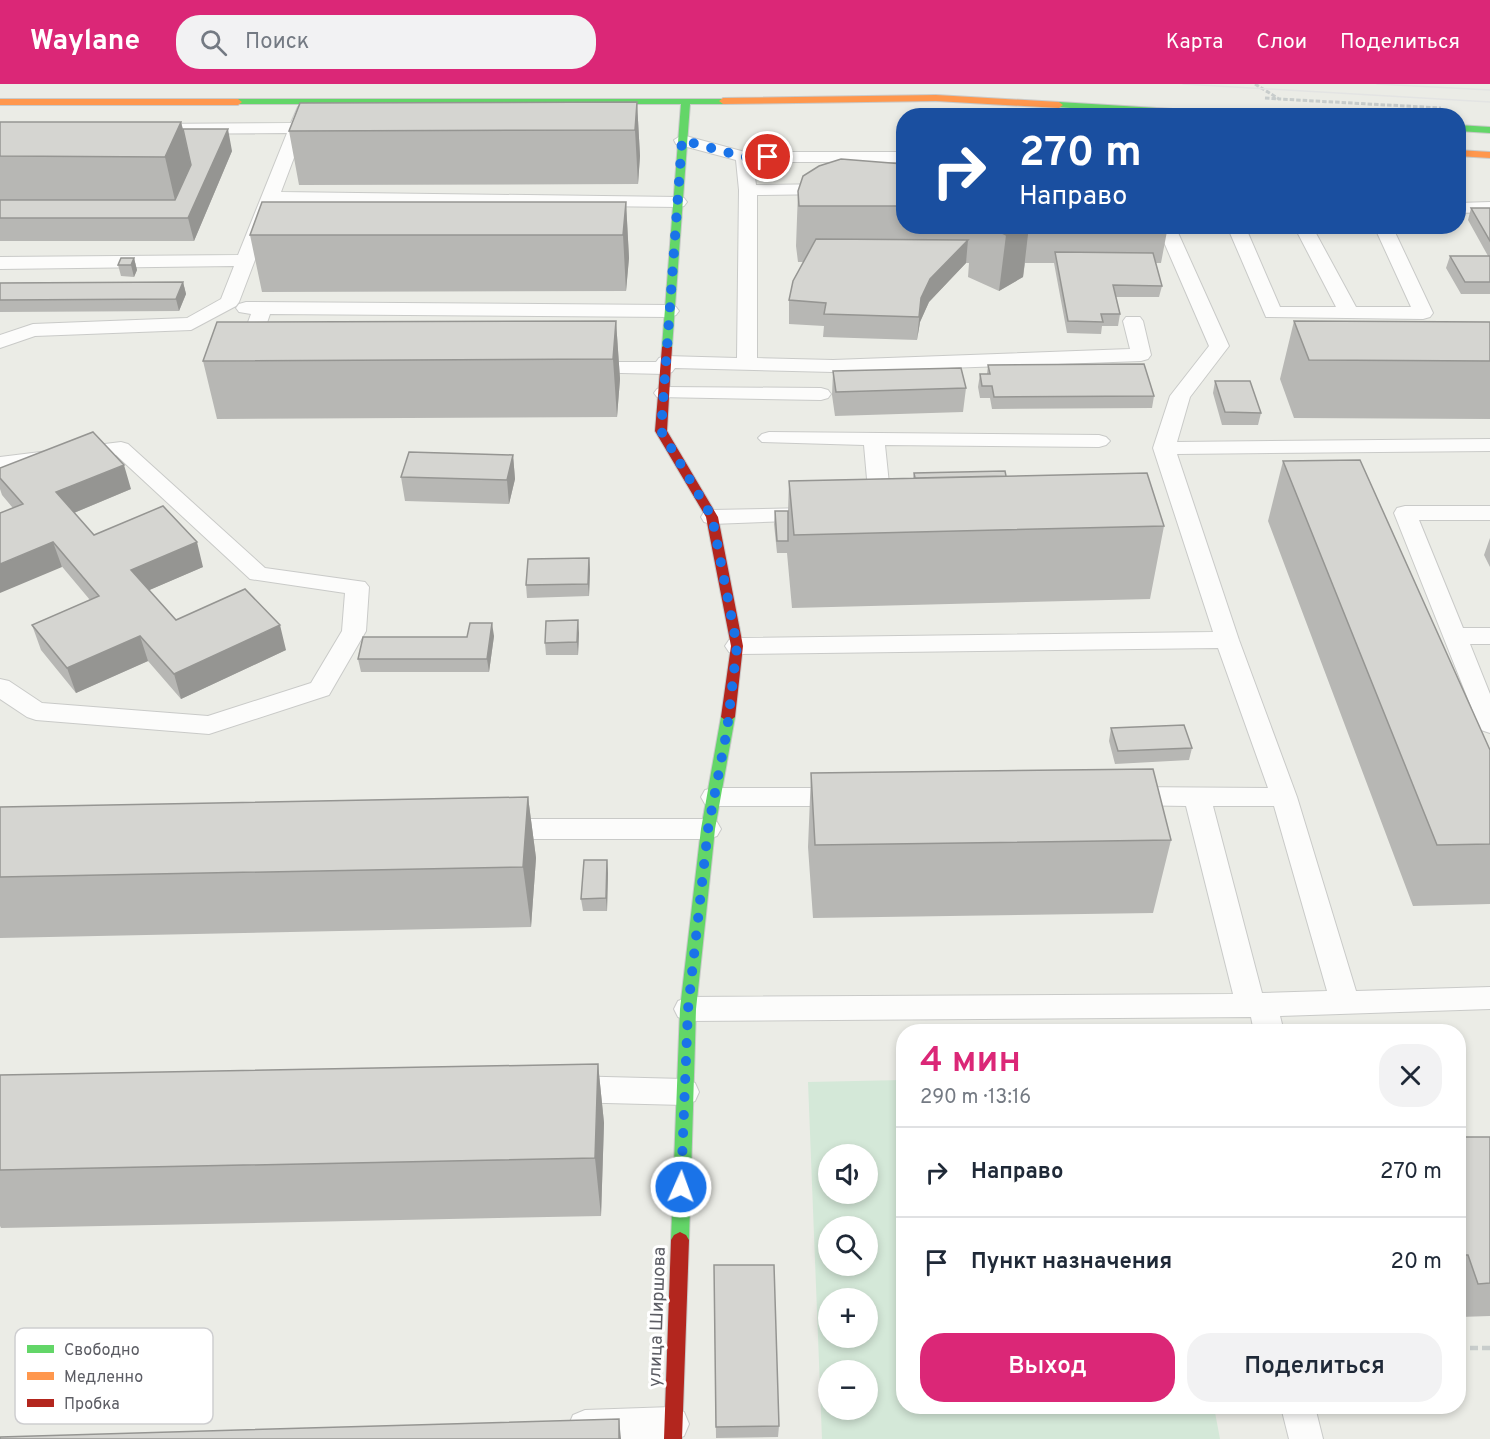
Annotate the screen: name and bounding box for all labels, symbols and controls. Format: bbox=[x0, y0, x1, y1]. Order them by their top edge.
search box bbox=[176, 15, 596, 69]
text: Waylane bbox=[30, 24, 140, 60]
icon: search bbox=[197, 26, 230, 59]
text: Поиск bbox=[245, 29, 309, 56]
text: Карта bbox=[1166, 29, 1223, 56]
text: Слои bbox=[1256, 29, 1307, 56]
text: Поделиться bbox=[1340, 29, 1460, 56]
text: 270 m bbox=[1019, 128, 1142, 181]
pin bbox=[742, 131, 793, 182]
icon: right bbox=[920, 132, 998, 210]
icon: arrive bbox=[751, 140, 784, 173]
text: Направо bbox=[1019, 180, 1127, 214]
text: 4 мин bbox=[920, 1039, 1021, 1085]
button: close bbox=[1379, 1044, 1442, 1107]
text: 290 m · 13:16 bbox=[920, 1085, 1031, 1111]
map controls bbox=[818, 1144, 878, 1420]
button: sound bbox=[818, 1144, 878, 1204]
position arrow bbox=[649, 1155, 713, 1219]
icon: right bbox=[920, 1156, 953, 1189]
text: Направо bbox=[971, 1159, 1063, 1186]
text: 270 m bbox=[1380, 1159, 1442, 1186]
button: search bbox=[818, 1216, 878, 1276]
street label: улица Ширшова bbox=[644, 1246, 672, 1388]
icon: arrive bbox=[920, 1246, 953, 1279]
text: Пункт назначения bbox=[971, 1249, 1172, 1276]
text: 20 m bbox=[1391, 1249, 1442, 1276]
button: + bbox=[818, 1288, 878, 1348]
legend bbox=[15, 1328, 213, 1424]
button: Выход bbox=[920, 1333, 1175, 1402]
button: Поделиться bbox=[1187, 1333, 1442, 1402]
text: Свободно bbox=[64, 1341, 140, 1361]
button: − bbox=[818, 1360, 878, 1420]
text: Медленно bbox=[64, 1368, 143, 1388]
text: Пробка bbox=[64, 1395, 120, 1415]

